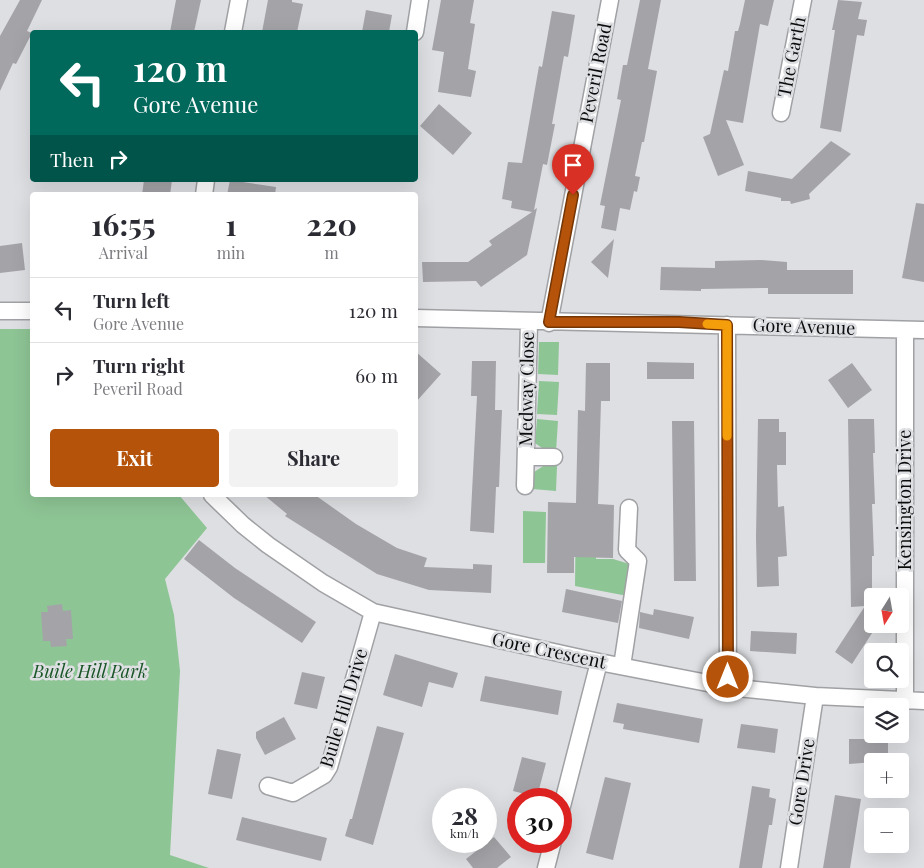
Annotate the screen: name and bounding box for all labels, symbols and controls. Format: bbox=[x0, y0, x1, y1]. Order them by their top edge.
street label: The Garth bbox=[771, 14, 811, 99]
street label: Peveril Road bbox=[574, 20, 617, 125]
text: 120 m bbox=[133, 44, 227, 91]
icon: left bbox=[50, 50, 115, 115]
text: Gore Avenue bbox=[133, 89, 258, 119]
pin bbox=[552, 144, 594, 195]
icon: right bbox=[104, 145, 132, 173]
text: Then bbox=[50, 146, 94, 172]
icon: arrive bbox=[559, 151, 587, 179]
text: 16:55 bbox=[91, 204, 156, 244]
text: 1 bbox=[225, 204, 237, 244]
text: 220 bbox=[306, 204, 357, 244]
text: Arrival bbox=[99, 242, 148, 263]
text: min bbox=[217, 242, 245, 263]
text: m bbox=[324, 242, 339, 263]
text: Turn left bbox=[93, 287, 170, 313]
icon: left bbox=[50, 296, 78, 324]
text: 120 m bbox=[349, 297, 398, 323]
street label: Gore Avenue bbox=[752, 312, 856, 340]
text: Gore Avenue bbox=[93, 313, 184, 334]
street label: Medway Close bbox=[513, 331, 539, 447]
text: Turn right bbox=[93, 352, 185, 378]
icon: right bbox=[50, 361, 78, 389]
text: 60 m bbox=[355, 362, 398, 388]
text: Peveril Road bbox=[93, 378, 183, 399]
button: Exit bbox=[50, 429, 219, 487]
button: Share bbox=[229, 429, 398, 487]
street label: Kensington Drive bbox=[892, 430, 916, 570]
north arrow bbox=[864, 588, 909, 632]
map controls bbox=[864, 588, 909, 853]
street label: Gore Crescent bbox=[490, 626, 609, 674]
button: search bbox=[864, 643, 909, 688]
street label: Buile Hill Drive bbox=[314, 645, 373, 770]
position arrow bbox=[701, 650, 753, 702]
park label: Buile Hill Park bbox=[32, 659, 147, 683]
button: layers bbox=[864, 698, 909, 743]
street label: Gore Drive bbox=[782, 737, 820, 827]
button: + bbox=[864, 753, 909, 798]
speed limit sign: 30 bbox=[507, 788, 572, 853]
text: 28 bbox=[451, 798, 478, 831]
button: − bbox=[864, 808, 909, 853]
text: km/h bbox=[450, 825, 479, 841]

